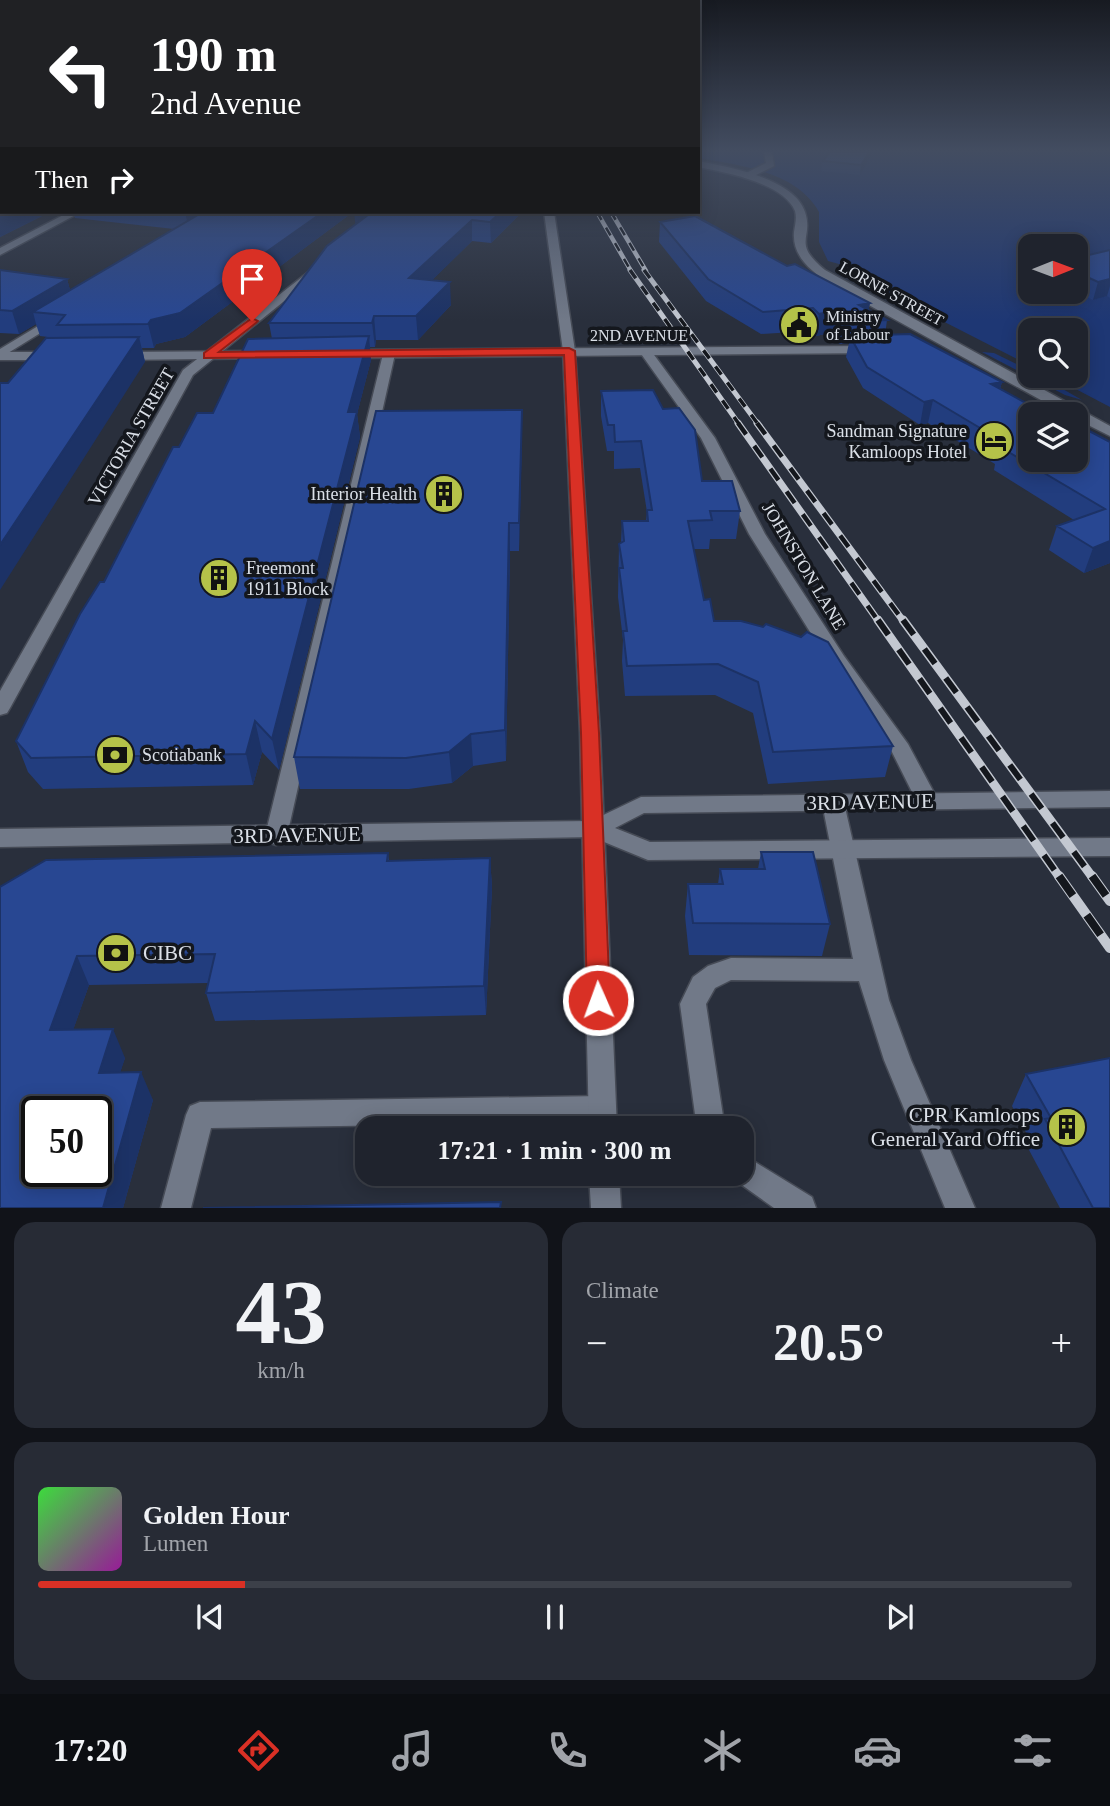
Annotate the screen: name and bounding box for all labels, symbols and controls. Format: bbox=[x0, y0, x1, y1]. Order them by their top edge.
text: 190 m bbox=[150, 27, 277, 82]
icon: left bbox=[35, 28, 126, 119]
text: 2nd Avenue bbox=[150, 85, 301, 121]
icon: right bbox=[102, 161, 140, 199]
text: Then bbox=[35, 165, 88, 194]
north arrow bbox=[1018, 234, 1088, 304]
map controls bbox=[1018, 234, 1088, 472]
pin bbox=[222, 249, 282, 321]
street label: LORNE STREET bbox=[837, 258, 947, 329]
icon: arrive bbox=[233, 260, 271, 298]
public building icon: Ministry of Labour bbox=[778, 304, 820, 346]
place label: Ministry of Labour bbox=[826, 308, 890, 343]
button: search bbox=[1018, 318, 1088, 388]
street label: 2ND AVENUE bbox=[590, 327, 688, 344]
street label: VICTORIA STREET bbox=[84, 365, 178, 509]
button: layers bbox=[1018, 402, 1088, 472]
hotel icon: Sandman Signature Kamloops Hotel bbox=[973, 420, 1015, 462]
place label: Sandman Signature Kamloops Hotel bbox=[827, 421, 967, 462]
building icon: Interior Health bbox=[423, 473, 465, 515]
place label: Interior Health bbox=[311, 484, 417, 504]
street label: JOHNSTON LANE bbox=[758, 499, 850, 633]
building icon: Freemont 1911 Block bbox=[198, 557, 240, 599]
place label: Freemont 1911 Block bbox=[246, 558, 329, 599]
bank icon: Scotiabank bbox=[94, 734, 136, 776]
place label: Scotiabank bbox=[142, 745, 222, 765]
street label: 3RD AVENUE bbox=[806, 789, 934, 815]
street label: 3RD AVENUE bbox=[233, 822, 361, 848]
bank icon: CIBC bbox=[95, 932, 137, 974]
place label: CIBC bbox=[143, 941, 192, 965]
position arrow bbox=[561, 963, 635, 1037]
speed limit sign: 50 bbox=[21, 1096, 112, 1187]
place label: CPR Kamloops General Yard Office bbox=[871, 1103, 1040, 1151]
building icon: CPR Kamloops General Yard Office bbox=[1046, 1106, 1088, 1148]
text: 17:21 · 1 min · 300 m bbox=[438, 1136, 672, 1165]
text: 43 bbox=[236, 1262, 327, 1363]
text: Climate bbox=[586, 1278, 659, 1303]
text: 20.5° bbox=[773, 1314, 885, 1371]
text: − bbox=[586, 1322, 607, 1364]
text: + bbox=[1051, 1322, 1072, 1364]
text: km/h bbox=[257, 1358, 305, 1383]
text: Golden Hour bbox=[143, 1501, 290, 1530]
text: Lumen bbox=[143, 1531, 208, 1556]
icon: previous bbox=[191, 1598, 229, 1636]
icon: pause bbox=[536, 1598, 574, 1636]
icon: next bbox=[881, 1598, 919, 1636]
icon: directions bbox=[234, 1726, 283, 1775]
icon: music bbox=[388, 1726, 437, 1775]
icon: phone bbox=[543, 1726, 592, 1775]
icon: climate bbox=[698, 1726, 747, 1775]
icon: car bbox=[853, 1726, 902, 1775]
icon: filters bbox=[1008, 1726, 1057, 1775]
text: 17:20 bbox=[53, 1732, 128, 1768]

